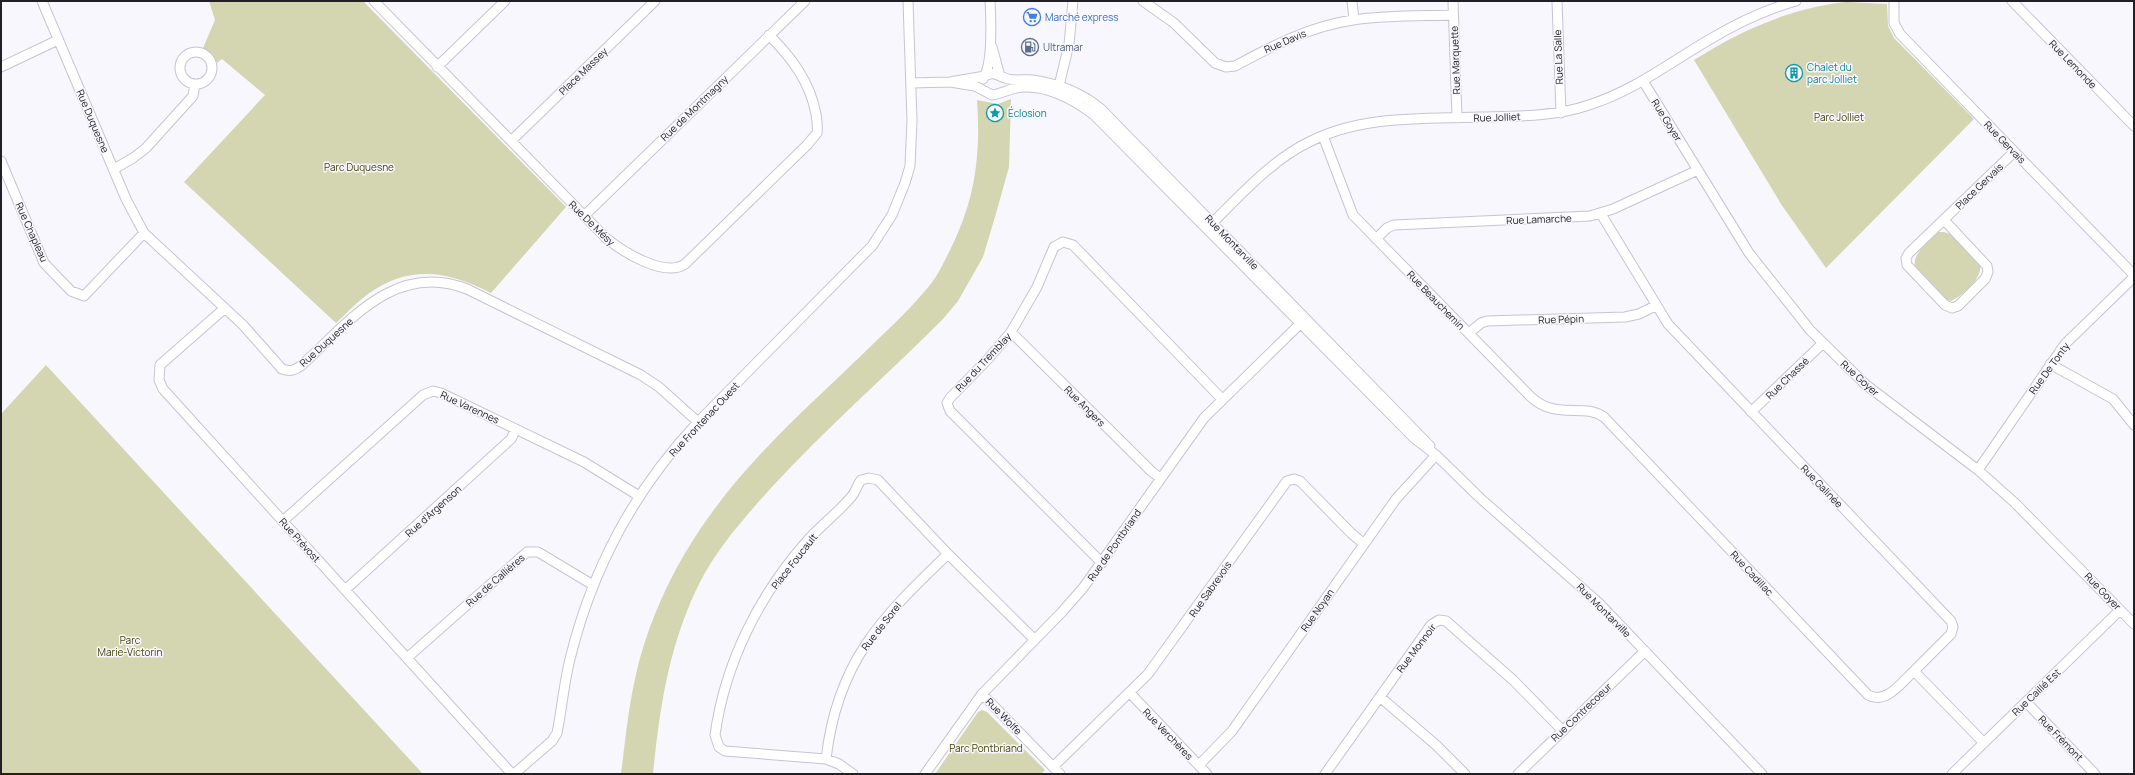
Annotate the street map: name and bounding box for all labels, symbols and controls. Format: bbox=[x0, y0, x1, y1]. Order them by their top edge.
supermarket icon: Marché express bbox=[1022, 7, 1042, 27]
place label: Marché express bbox=[1045, 10, 1118, 24]
street label: Rue Marquette bbox=[1447, 25, 1463, 95]
street label: Rue Davis bbox=[1262, 26, 1308, 56]
street label: Rue La Salle bbox=[1550, 29, 1566, 85]
fuel station icon: Ultramar bbox=[1020, 37, 1040, 57]
street label: Rue Lemonde bbox=[2046, 37, 2100, 92]
place label: Ultramar bbox=[1043, 40, 1083, 54]
street label: Place Massey bbox=[556, 44, 611, 98]
place label: Chalet du parc Jolliet bbox=[1807, 60, 1857, 86]
building icon: Chalet du parc Jolliet bbox=[1784, 63, 1804, 83]
street label: Rue de Montmagny bbox=[657, 72, 731, 144]
street label: Rue Duquesne bbox=[73, 87, 113, 155]
street label: Rue Goyer bbox=[1649, 96, 1686, 144]
place icon: Éclosion bbox=[985, 103, 1005, 123]
place label: Éclosion bbox=[1008, 106, 1047, 120]
street label: Rue Jolliet bbox=[1473, 109, 1521, 125]
park label: Parc Jolliet bbox=[1814, 110, 1864, 124]
street label: Rue Gervais bbox=[1981, 118, 2029, 166]
park label: Parc Duquesne bbox=[324, 160, 394, 174]
street label: Place Gervais bbox=[1952, 160, 2006, 212]
street label: Rue De Mésy bbox=[566, 197, 619, 249]
street label: Rue Chapleau bbox=[13, 200, 51, 264]
street label: Rue Montarville bbox=[1202, 211, 1262, 273]
street label: Rue Lamarche bbox=[1506, 211, 1572, 227]
street label: Rue Beauchemin bbox=[1404, 267, 1468, 333]
street label: Rue Pépin bbox=[1538, 311, 1584, 327]
street label: Rue Duquesne bbox=[296, 314, 356, 370]
street label: Rue du Tremblay bbox=[952, 329, 1014, 395]
street label: Rue De Tonty bbox=[2025, 339, 2073, 397]
street label: Rue Chassé bbox=[1762, 354, 1812, 402]
street label: Rue Goyer bbox=[1838, 357, 1883, 399]
street label: Rue Frontenac Ouest bbox=[666, 379, 742, 459]
street label: Rue Angers bbox=[1061, 382, 1109, 430]
street label: Rue Varennes bbox=[438, 387, 502, 427]
street label: Rue Galinée bbox=[1798, 461, 1846, 511]
street label: Rue d'Argenson bbox=[402, 482, 464, 540]
street label: Rue de Pontbriand bbox=[1084, 506, 1144, 584]
street label: Rue Prévost bbox=[276, 515, 324, 565]
street label: Place Foucault bbox=[768, 530, 820, 592]
street label: Rue Cadillac bbox=[1728, 547, 1777, 599]
street label: Rue de Callières bbox=[462, 550, 528, 610]
street label: Rue Sabrevois bbox=[1186, 558, 1234, 620]
street label: Rue Goyer bbox=[2082, 569, 2125, 613]
street label: Rue Montarville bbox=[1574, 580, 1634, 640]
street label: Rue Noyan bbox=[1297, 586, 1337, 634]
street label: Rue de Sorel bbox=[858, 599, 904, 653]
street label: Rue Monnoir bbox=[1393, 620, 1439, 675]
park label: Parc Marie-Victorin bbox=[98, 633, 162, 659]
street label: Rue Caillé Est bbox=[2009, 665, 2063, 719]
street label: Rue Contrecoeur bbox=[1548, 679, 1615, 745]
street label: Rue Wolfe bbox=[983, 694, 1025, 738]
street label: Rue Verchères bbox=[1140, 705, 1196, 763]
street label: Rue Frémont bbox=[2036, 712, 2086, 764]
park label: Parc Pontbriand bbox=[949, 741, 1023, 755]

